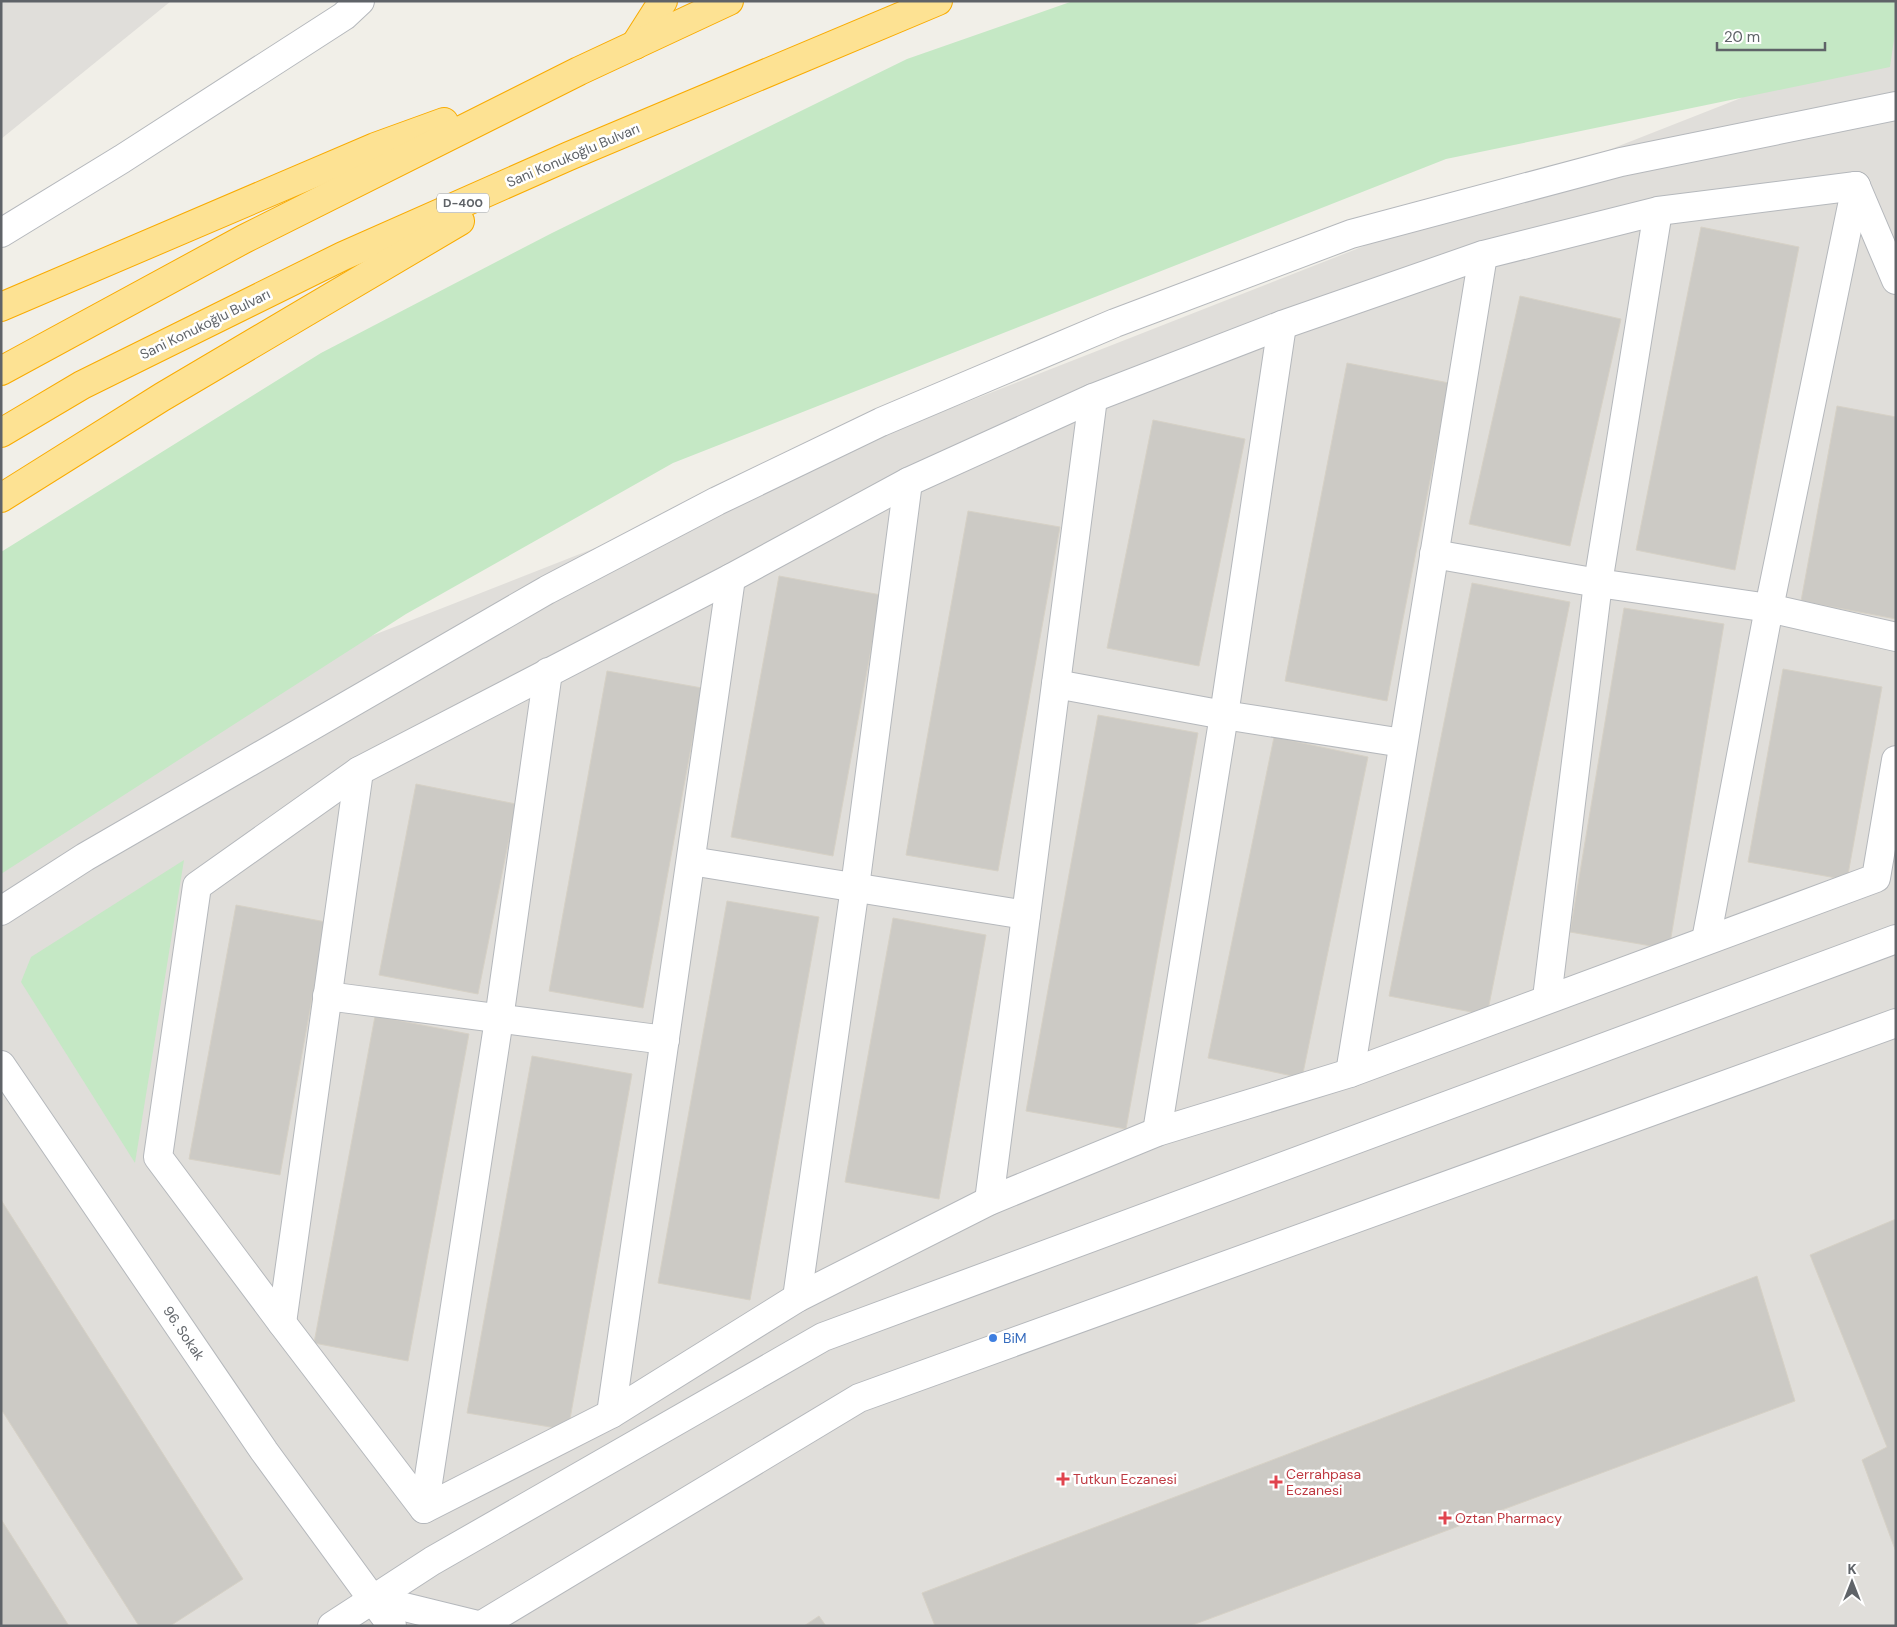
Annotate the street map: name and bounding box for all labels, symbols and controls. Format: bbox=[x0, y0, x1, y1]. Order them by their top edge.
scale bar bbox=[1717, 20, 1824, 52]
text: 20 m bbox=[1724, 27, 1760, 47]
street label: Sani Konukoğlu Bulvarı bbox=[504, 119, 642, 191]
road number: D-400 bbox=[437, 194, 489, 212]
street label: Sani Konukoğlu Bulvarı bbox=[137, 285, 273, 363]
street label: 96. Sokak bbox=[159, 1302, 209, 1364]
place label: BiM bbox=[1003, 1329, 1027, 1347]
marker: BiM bbox=[987, 1332, 999, 1344]
place label: Cerrahpasa Eczanesi bbox=[1286, 1465, 1361, 1499]
place label: Tutkun Eczanesi bbox=[1073, 1470, 1177, 1488]
marker: Tutkun Eczanesi bbox=[1057, 1473, 1069, 1485]
marker: Cerrahpasa Eczanesi bbox=[1270, 1476, 1282, 1488]
place label: Oztan Pharmacy bbox=[1455, 1509, 1562, 1527]
marker: Oztan Pharmacy bbox=[1439, 1512, 1451, 1524]
north arrow bbox=[1827, 1557, 1877, 1607]
text: K bbox=[1847, 1560, 1857, 1578]

